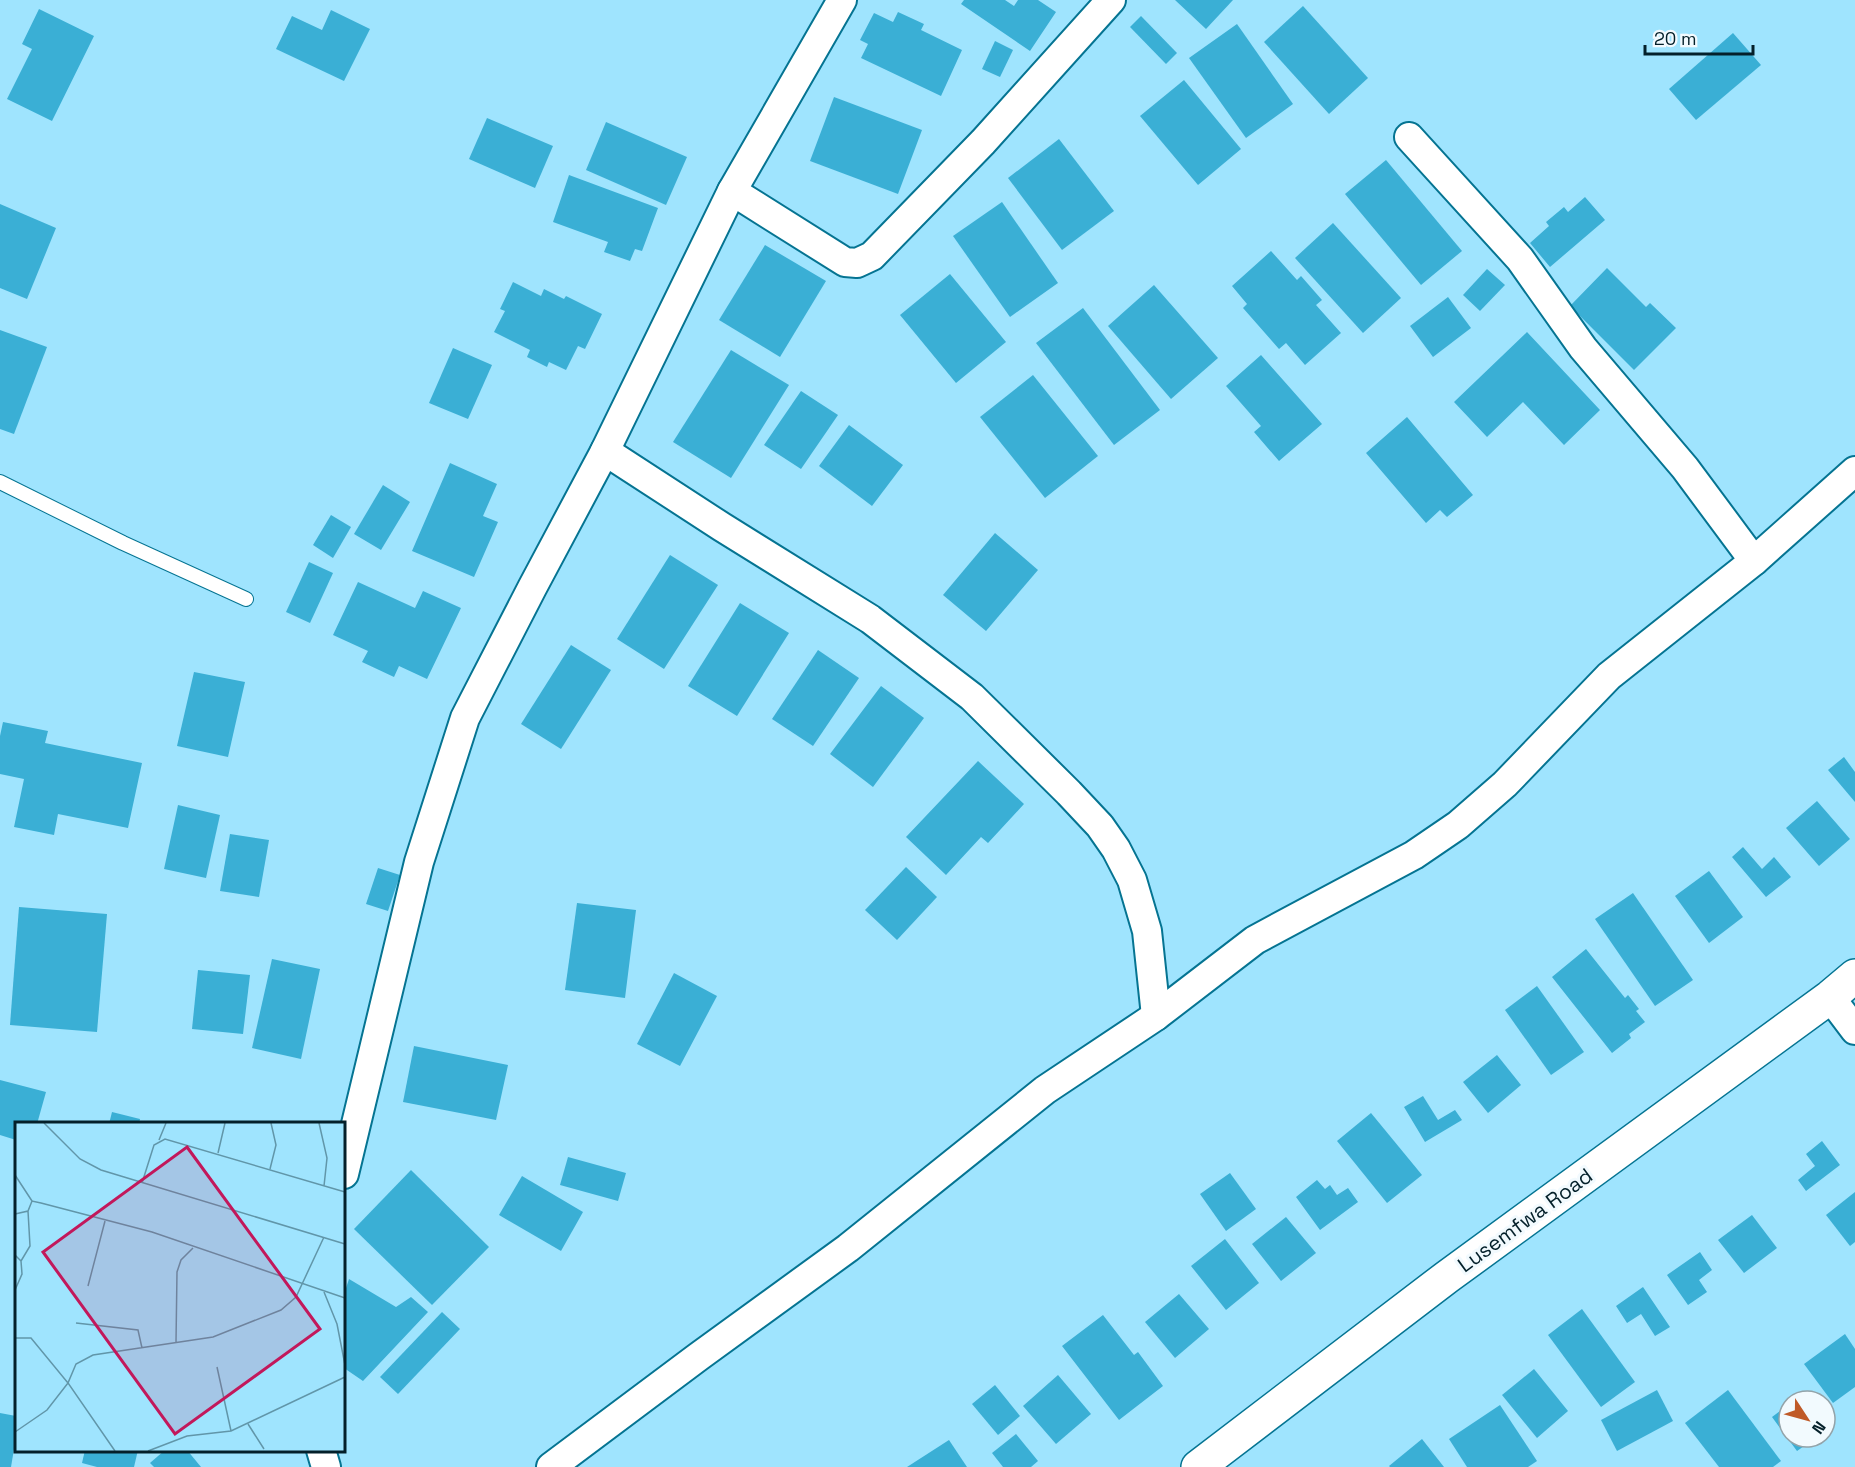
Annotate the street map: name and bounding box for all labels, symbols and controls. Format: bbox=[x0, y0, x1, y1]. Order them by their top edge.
scale bar bbox=[1645, 18, 1753, 56]
text: 20 m bbox=[1654, 27, 1697, 50]
inset map bbox=[15, 1122, 345, 1452]
street label: Lusemfwa Road bbox=[1452, 1162, 1598, 1278]
north arrow bbox=[1777, 1389, 1837, 1449]
text: N bbox=[1807, 1417, 1830, 1438]

